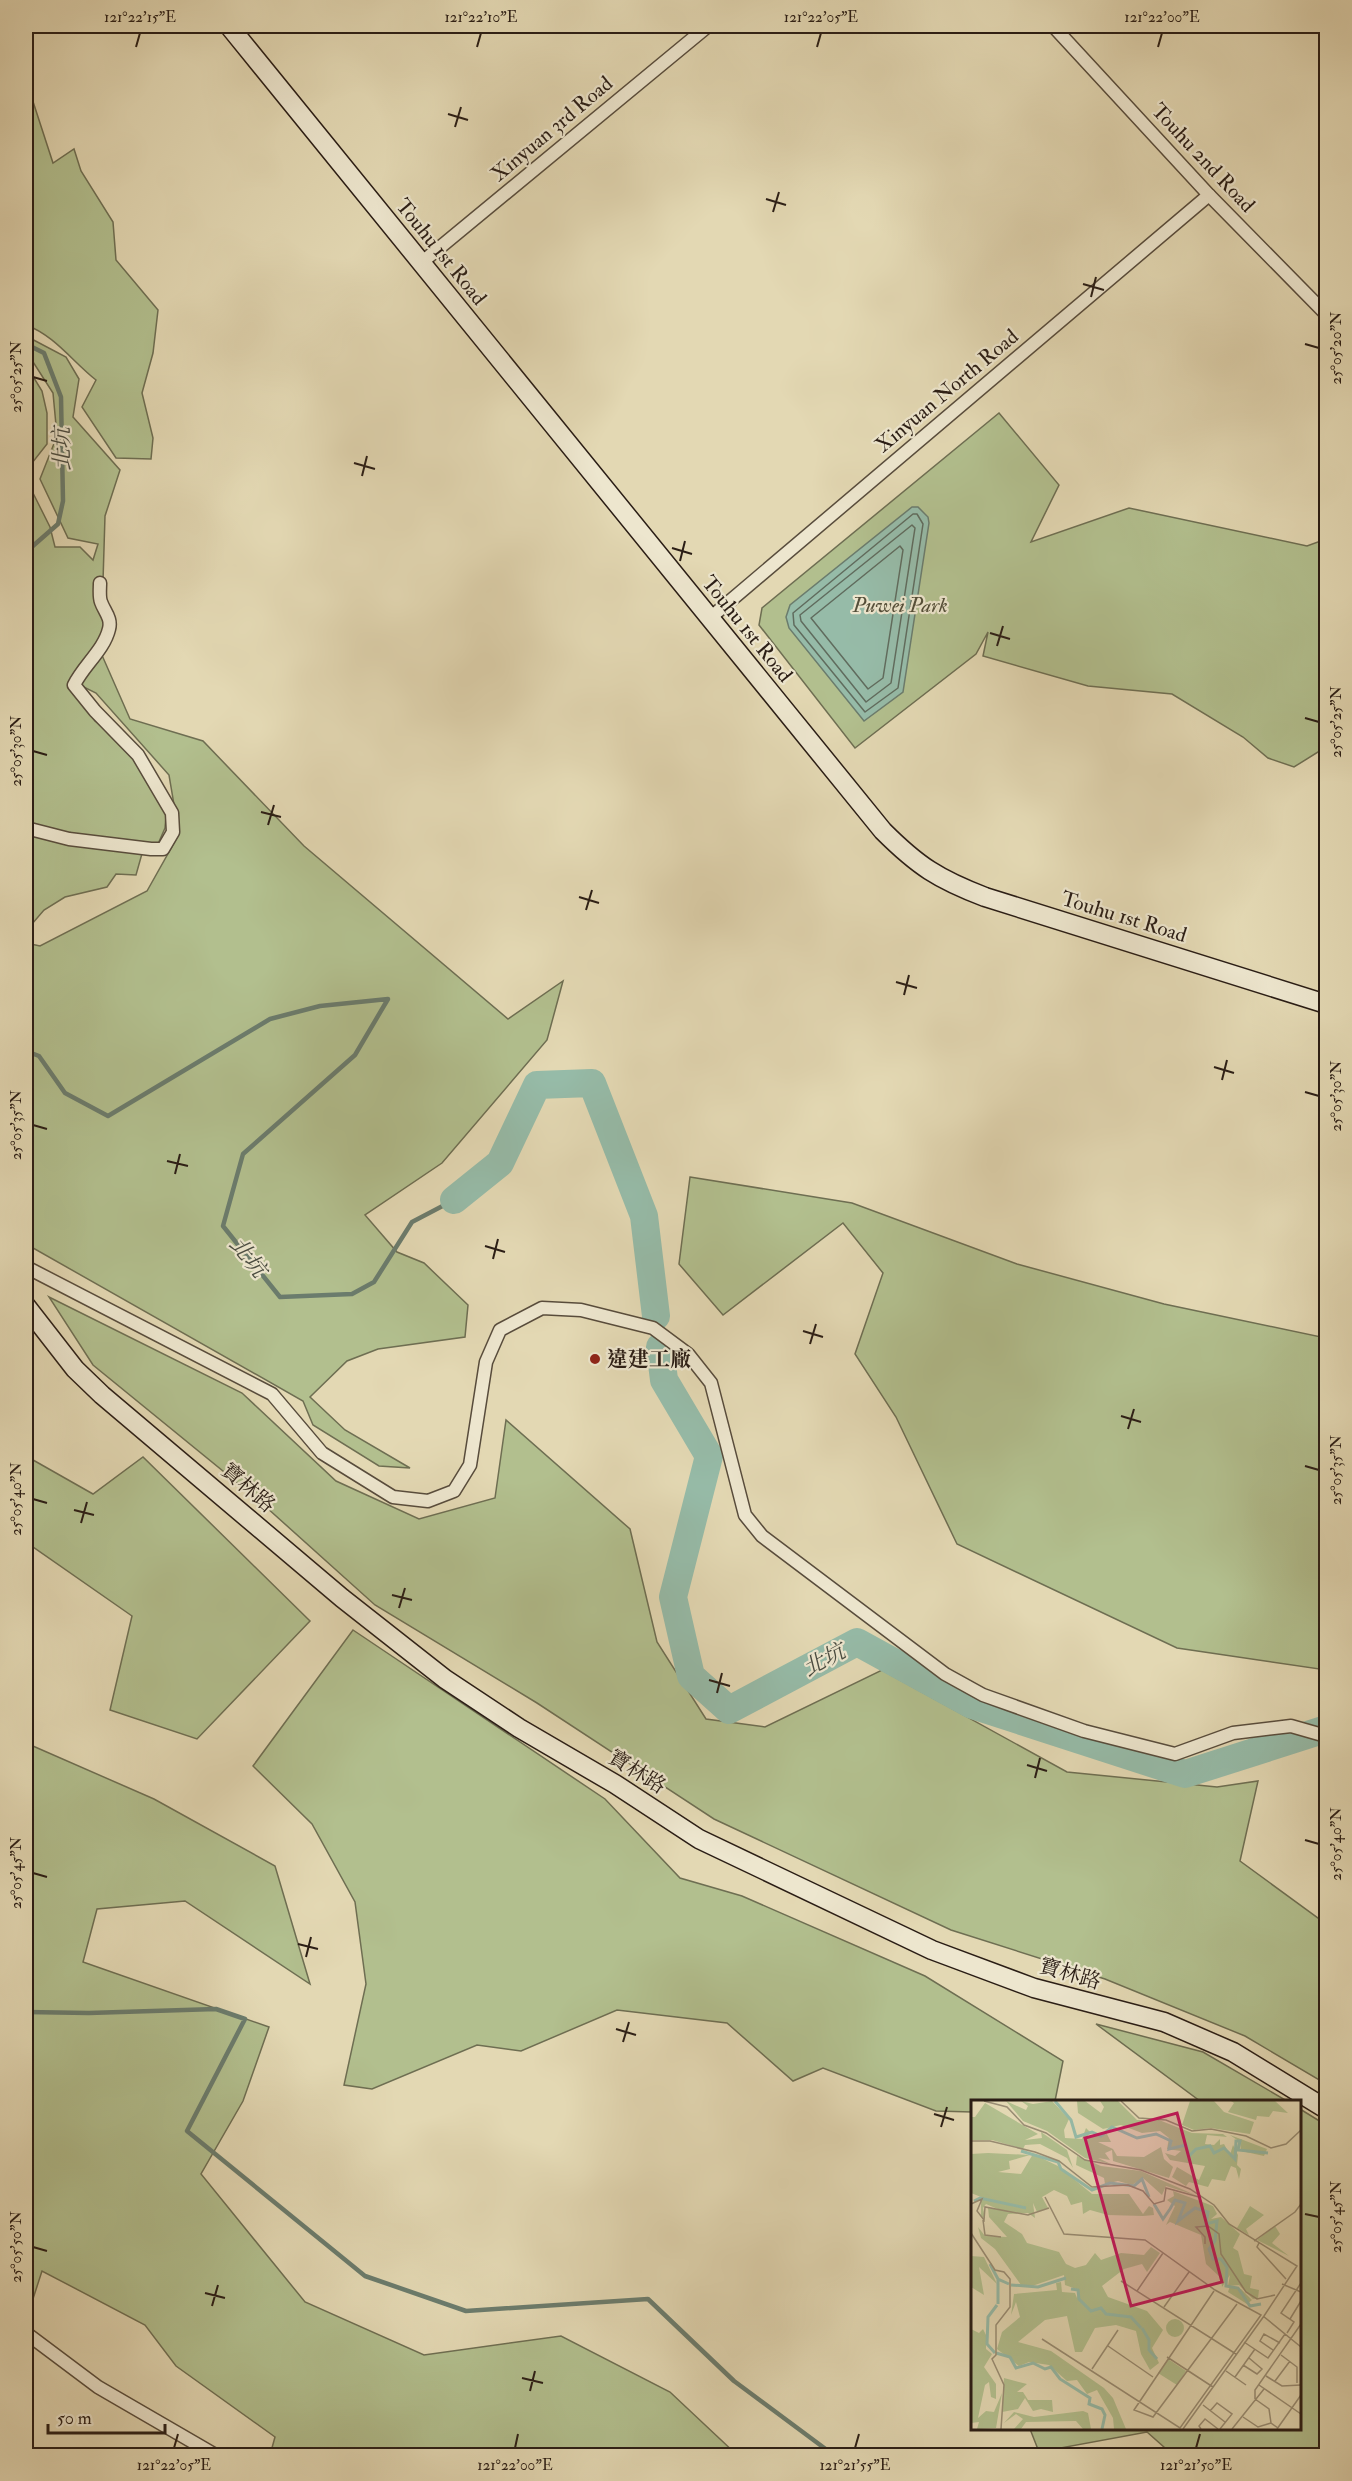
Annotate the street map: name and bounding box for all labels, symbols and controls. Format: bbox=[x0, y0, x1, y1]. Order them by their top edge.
text: 121°22'15"E bbox=[104, 8, 176, 27]
text: 121°22'10"E bbox=[445, 8, 518, 27]
text: 121°22'05"E bbox=[784, 8, 858, 27]
text: 121°22'00"E bbox=[1124, 8, 1200, 27]
street label: Xinyuan 3rd Road bbox=[486, 70, 619, 188]
street label: Touhu 2nd Road bbox=[1145, 98, 1261, 219]
street label: Touhu 1st Road bbox=[390, 193, 493, 311]
text: 25°05'20"N bbox=[1327, 311, 1346, 384]
street label: Xinyuan North Road bbox=[870, 323, 1025, 459]
text: 25°05'25"N bbox=[7, 341, 26, 413]
water label: 北坑 bbox=[48, 424, 76, 471]
street label: Touhu 1st Road bbox=[696, 570, 799, 688]
park label: Puwei Park bbox=[851, 592, 948, 619]
text: 25°05'25"N bbox=[1327, 686, 1346, 758]
text: 25°05'30"N bbox=[7, 715, 26, 787]
street label: Touhu 1st Road bbox=[1058, 885, 1191, 949]
text: 25°05'30"N bbox=[1327, 1060, 1346, 1132]
text: 25°05'35"N bbox=[7, 1089, 26, 1160]
water label: 北坑 bbox=[223, 1231, 275, 1285]
place label: 違建工廠 bbox=[607, 1346, 691, 1373]
marker: 違建工廠 bbox=[588, 1352, 602, 1366]
text: 25°05'35"N bbox=[1327, 1434, 1346, 1505]
street label: 寶林路 bbox=[215, 1457, 281, 1519]
text: 25°05'40"N bbox=[7, 1462, 26, 1536]
water label: 北坑 bbox=[798, 1636, 853, 1683]
street label: 寶林路 bbox=[603, 1744, 671, 1800]
text: 25°05'40"N bbox=[1327, 1807, 1346, 1881]
text: 25°05'45"N bbox=[7, 1836, 26, 1909]
street label: 寶林路 bbox=[1036, 1952, 1104, 1996]
inset map bbox=[971, 2100, 1301, 2430]
text: 25°05'45"N bbox=[1327, 2180, 1346, 2253]
text: 25°05'50"N bbox=[7, 2211, 26, 2283]
scale bar bbox=[48, 2397, 165, 2435]
text: 50 m bbox=[57, 2407, 92, 2430]
text: 121°22'05"E bbox=[137, 2456, 211, 2475]
text: 121°22'00"E bbox=[477, 2456, 553, 2475]
text: 121°21'55"E bbox=[820, 2456, 891, 2475]
text: 121°21'50"E bbox=[1160, 2456, 1232, 2475]

